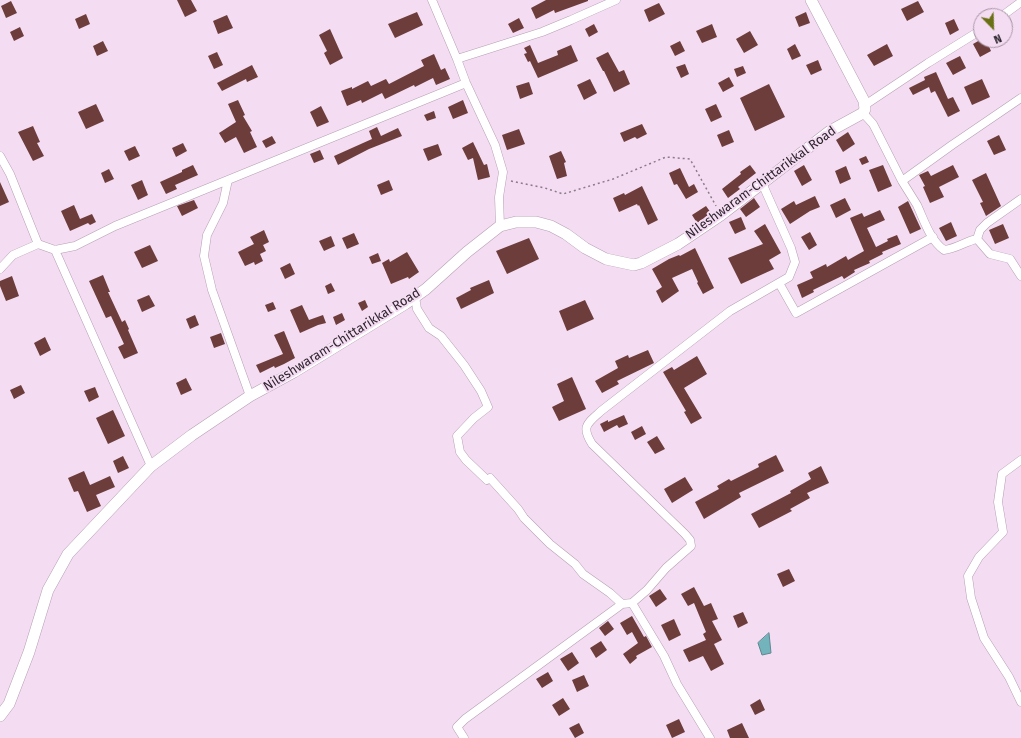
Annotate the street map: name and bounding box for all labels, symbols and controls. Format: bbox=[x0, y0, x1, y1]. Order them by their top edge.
north arrow bbox=[973, 8, 1013, 48]
text: N bbox=[992, 31, 1003, 46]
street label: Nileshwaram-Chittarikkal Road bbox=[683, 123, 839, 243]
street label: Nileshwaram-Chittarikkal Road bbox=[261, 285, 423, 395]

